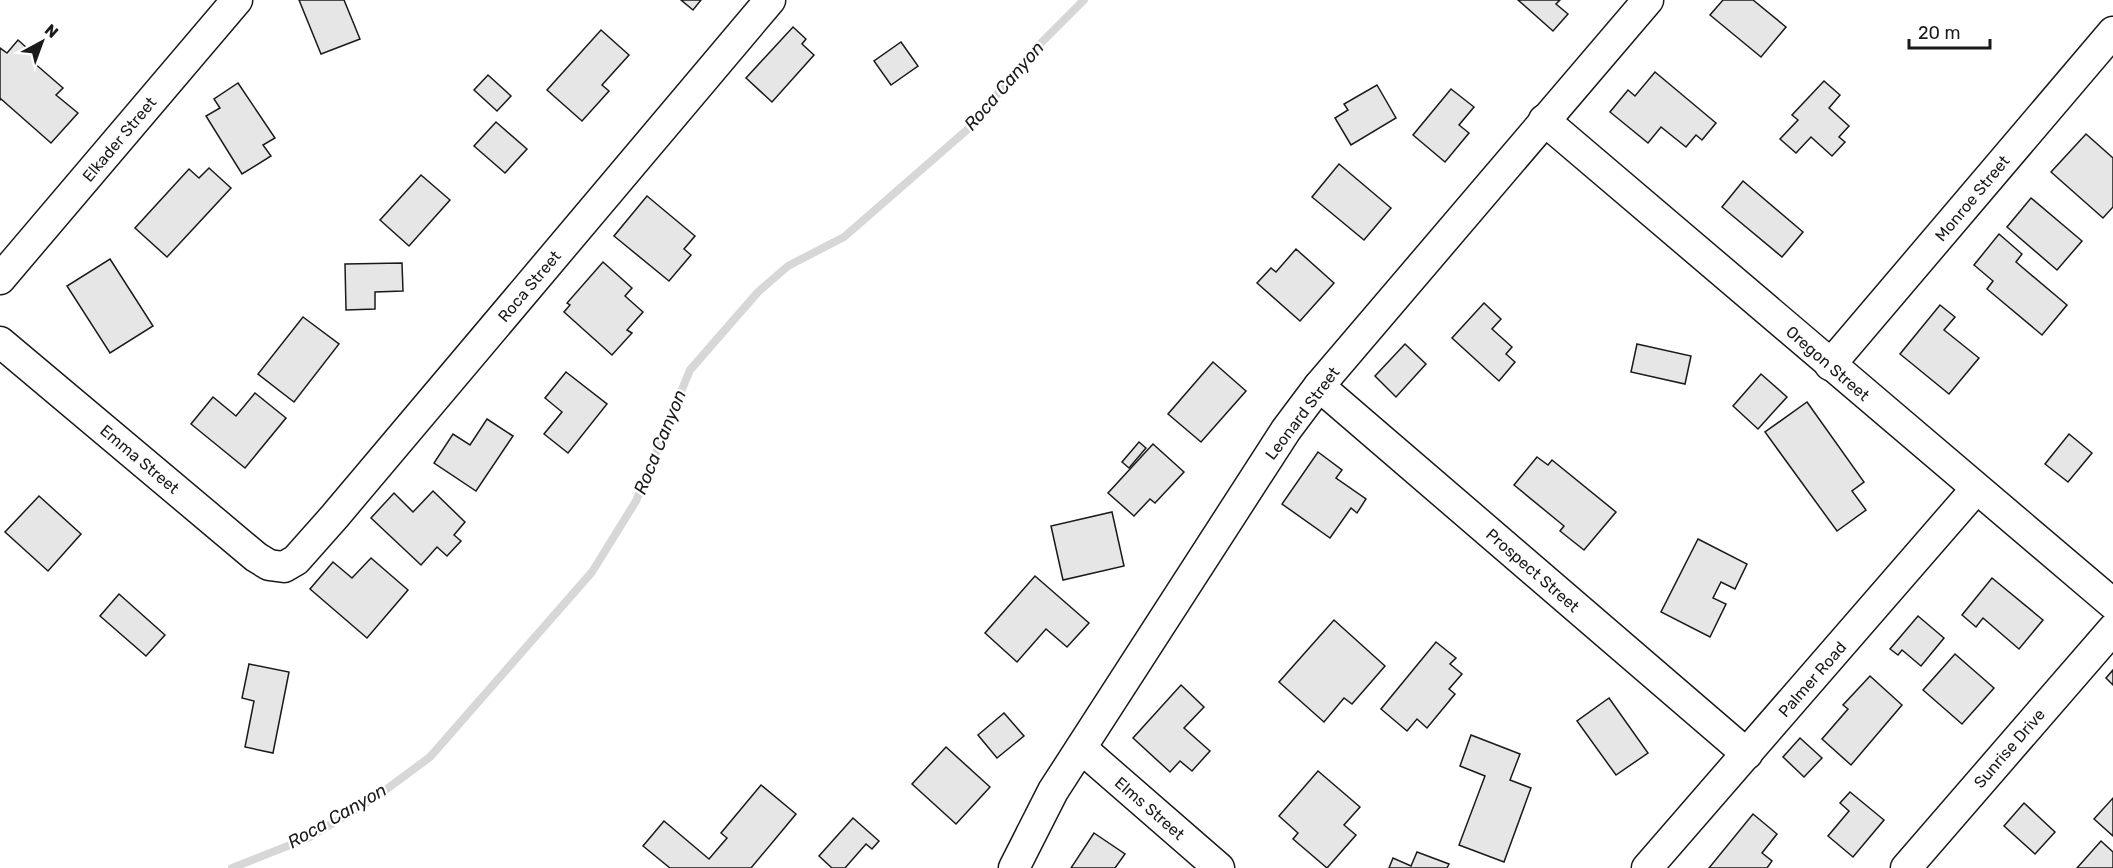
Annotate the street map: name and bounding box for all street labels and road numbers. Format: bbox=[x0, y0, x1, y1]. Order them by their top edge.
street label: Elkader Street bbox=[78, 93, 160, 186]
street label: Monroe Street bbox=[1931, 152, 2014, 245]
street label: Roca Street bbox=[494, 247, 565, 326]
street label: Oregon Street bbox=[1782, 322, 1873, 405]
street label: Leonard Street bbox=[1261, 363, 1343, 463]
street label: Emma Street bbox=[96, 421, 183, 498]
street label: Prospect Street bbox=[1482, 525, 1583, 616]
street label: Palmer Road bbox=[1775, 638, 1850, 721]
street label: Sunrise Drive bbox=[1970, 705, 2049, 792]
street label: Elms Street bbox=[1111, 773, 1188, 844]

